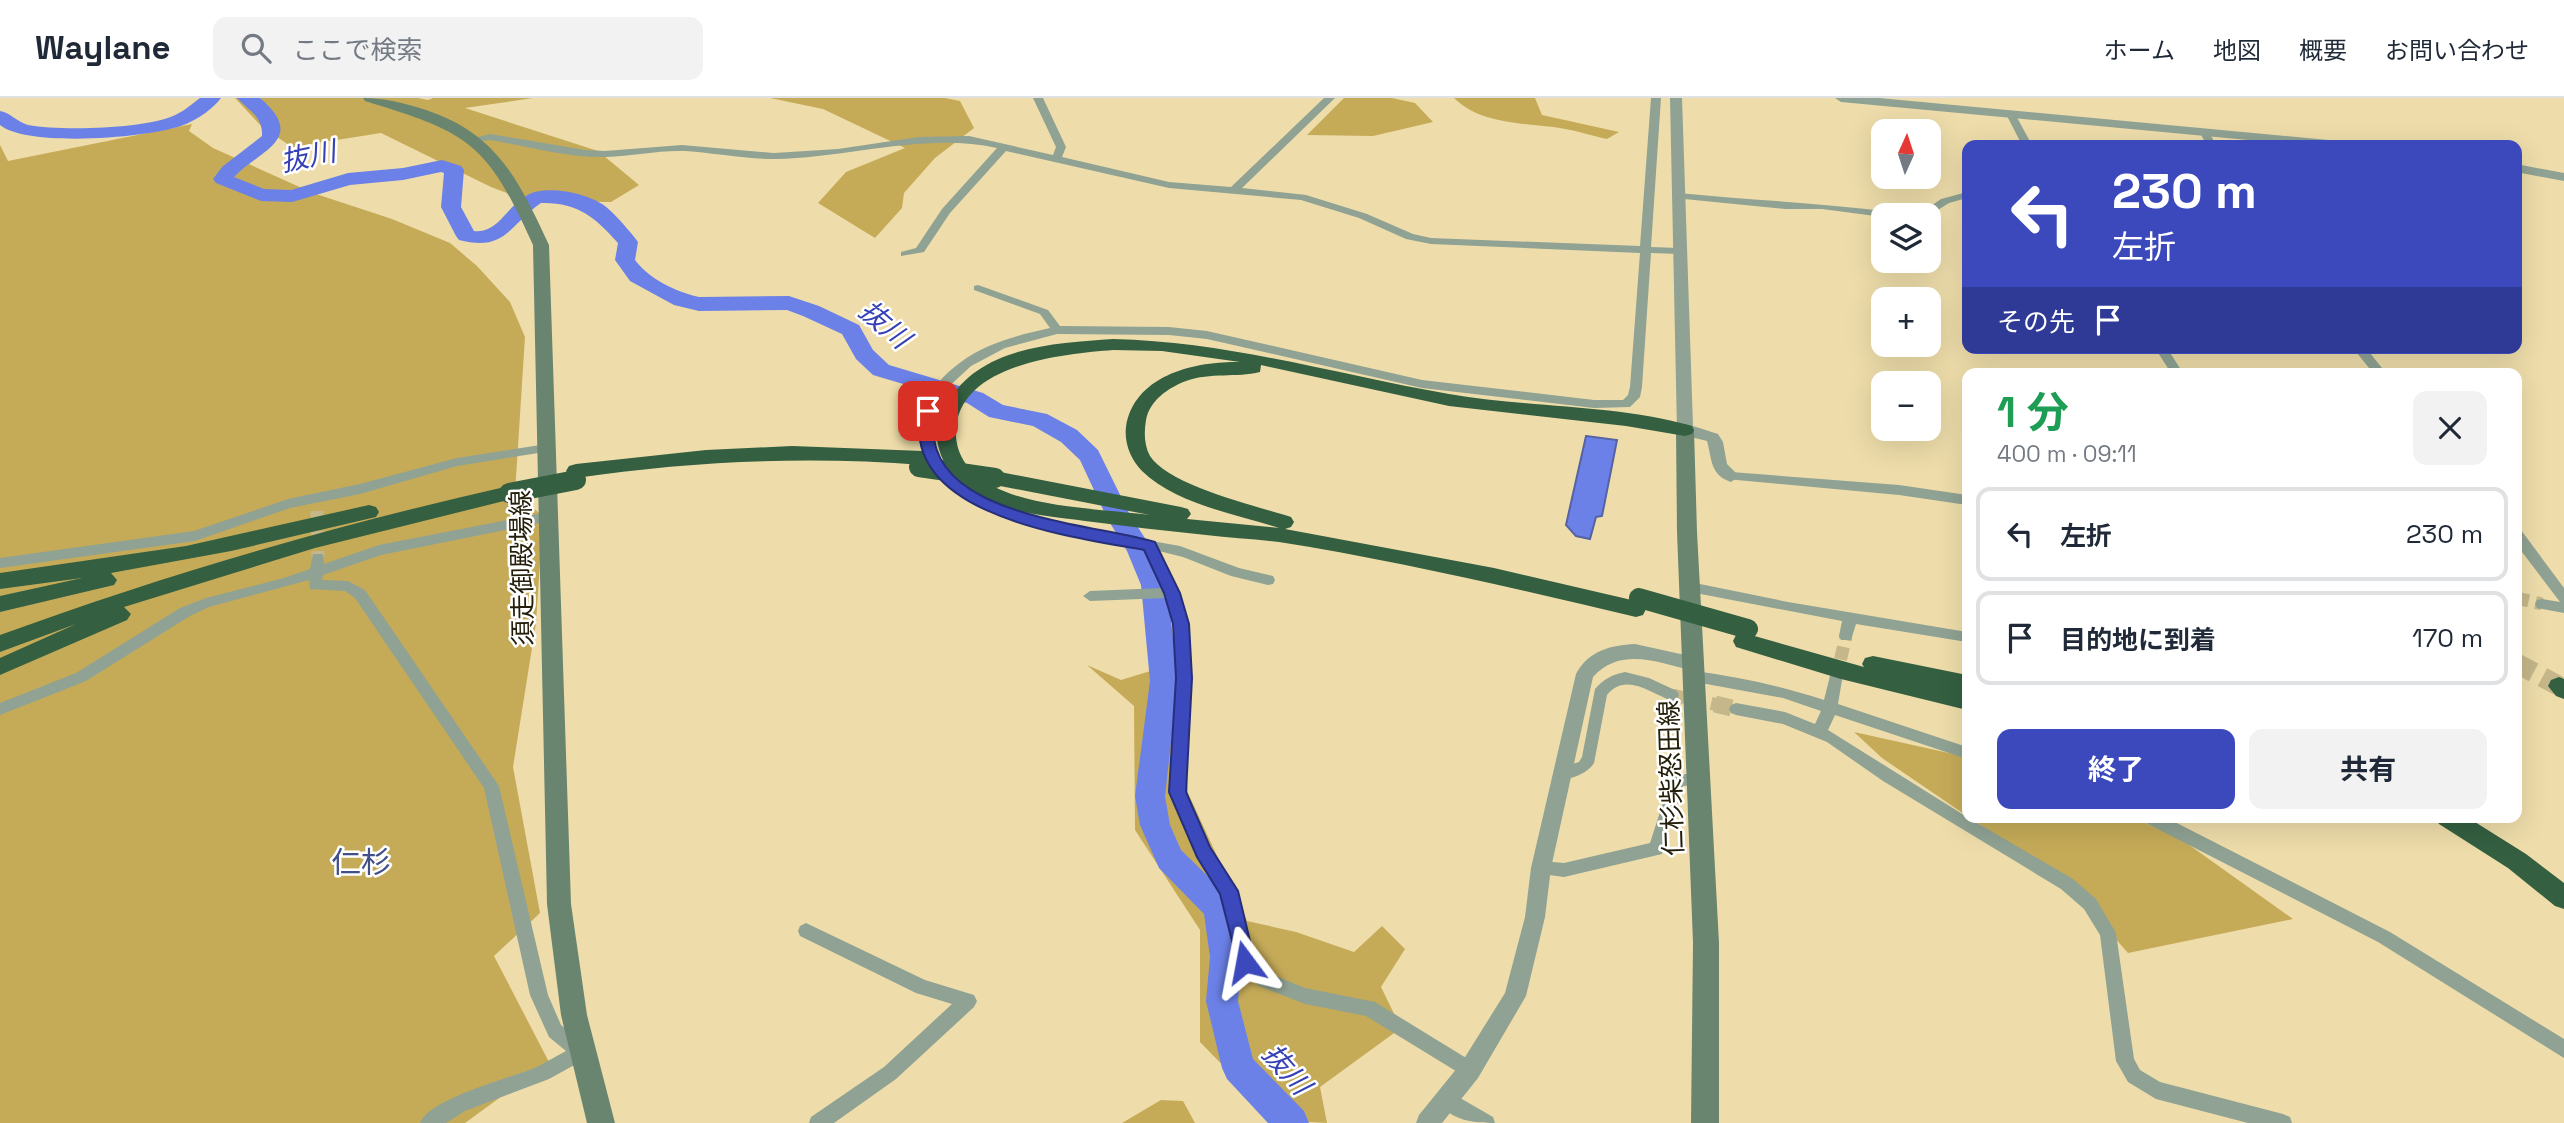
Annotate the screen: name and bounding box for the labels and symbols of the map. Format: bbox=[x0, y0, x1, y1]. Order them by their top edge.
north arrow bbox=[1871, 119, 1941, 189]
water label: 抜川 bbox=[277, 132, 342, 179]
water label: 抜川 bbox=[852, 292, 920, 358]
pin bbox=[898, 381, 958, 441]
street label: 須走御殿場線 bbox=[504, 490, 540, 646]
street label: 仁杉柴怒田線 bbox=[1651, 699, 1691, 857]
district label: 仁杉 bbox=[331, 843, 391, 882]
position arrow bbox=[1208, 925, 1282, 999]
water label: 抜川 bbox=[1255, 1036, 1321, 1104]

